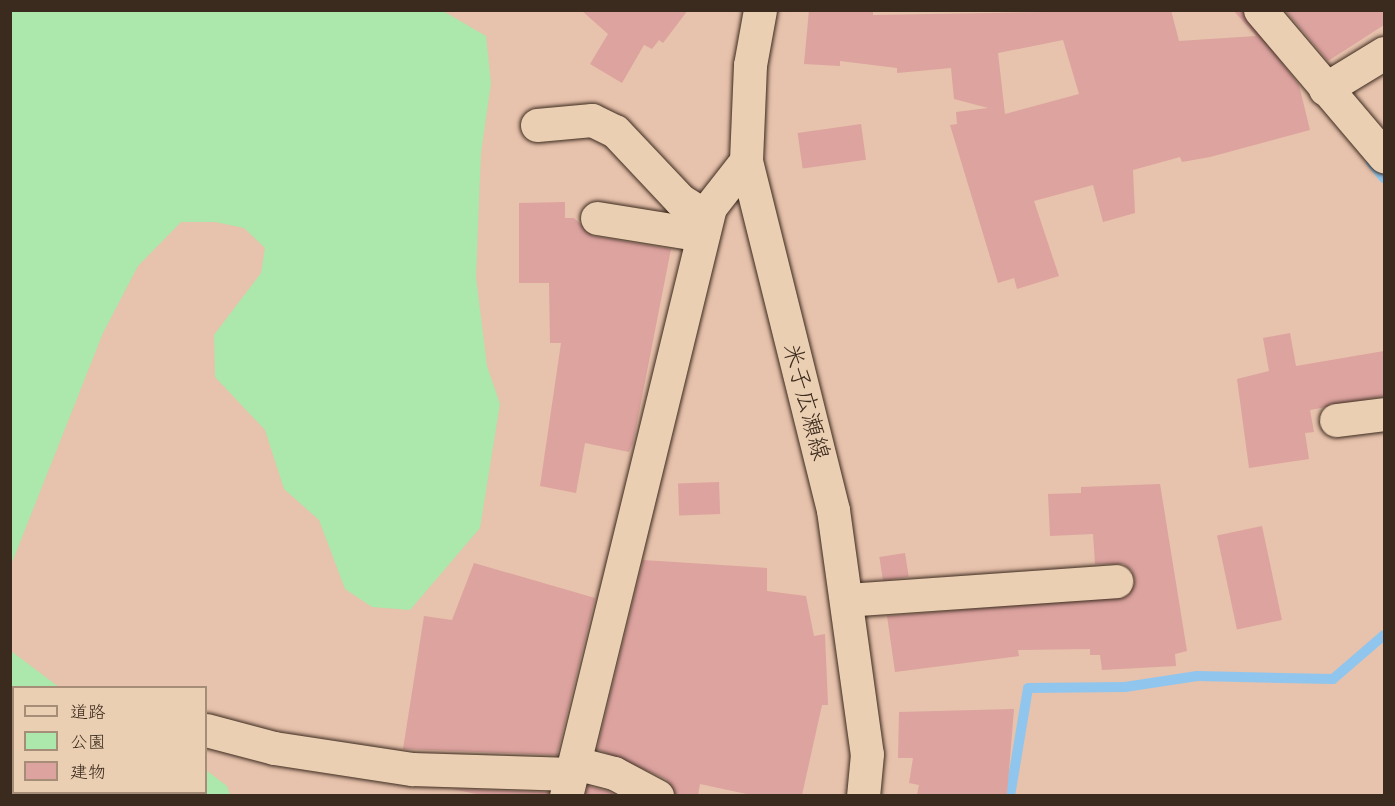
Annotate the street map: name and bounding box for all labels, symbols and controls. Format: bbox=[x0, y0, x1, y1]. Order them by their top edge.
street label: 米子広瀬線 bbox=[776, 340, 834, 464]
legend bbox=[12, 686, 207, 794]
text: 道路 bbox=[70, 701, 106, 725]
text: 公園 bbox=[70, 731, 106, 755]
text: 建物 bbox=[70, 761, 106, 785]

